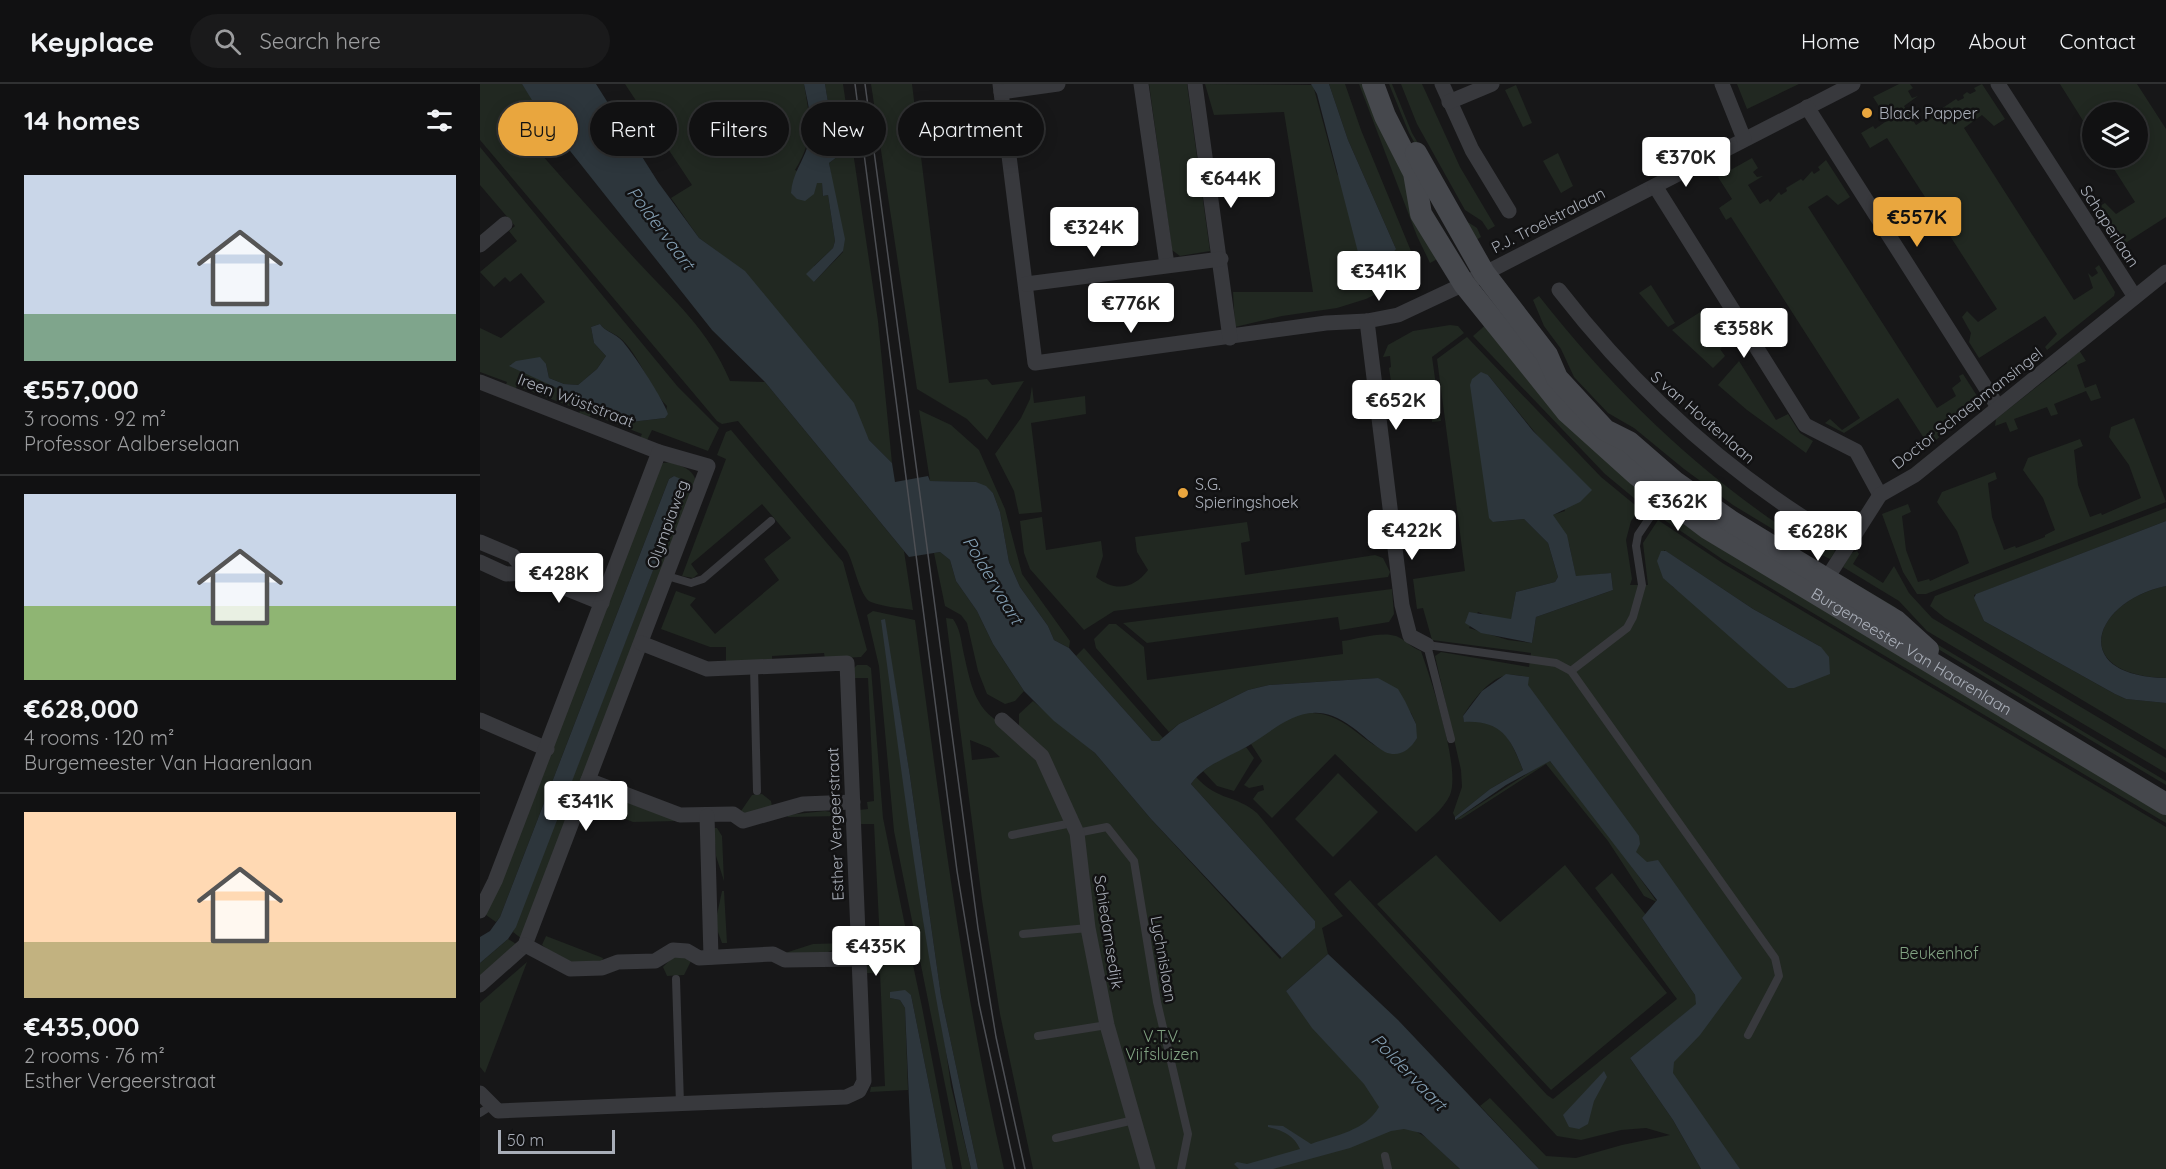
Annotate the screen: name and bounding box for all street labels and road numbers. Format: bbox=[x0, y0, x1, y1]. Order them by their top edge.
street label: Schaperlaan bbox=[2076, 181, 2144, 271]
street label: P.J. Troelstralaan bbox=[1488, 183, 1608, 257]
street label: Doctor Schaepmansingel bbox=[1888, 343, 2046, 473]
street label: S van Houtenlaan bbox=[1647, 366, 1759, 468]
street label: Ireen Wüststraat bbox=[515, 369, 637, 431]
street label: Olympiaweg bbox=[642, 477, 692, 571]
street label: Burgemeester Van Haarenlaan bbox=[1808, 583, 2016, 719]
street label: Esther Vergeerstraat bbox=[822, 747, 848, 901]
street label: Schiedamsedijk bbox=[1090, 873, 1128, 991]
street label: Lychnislaan bbox=[1147, 914, 1181, 1004]

